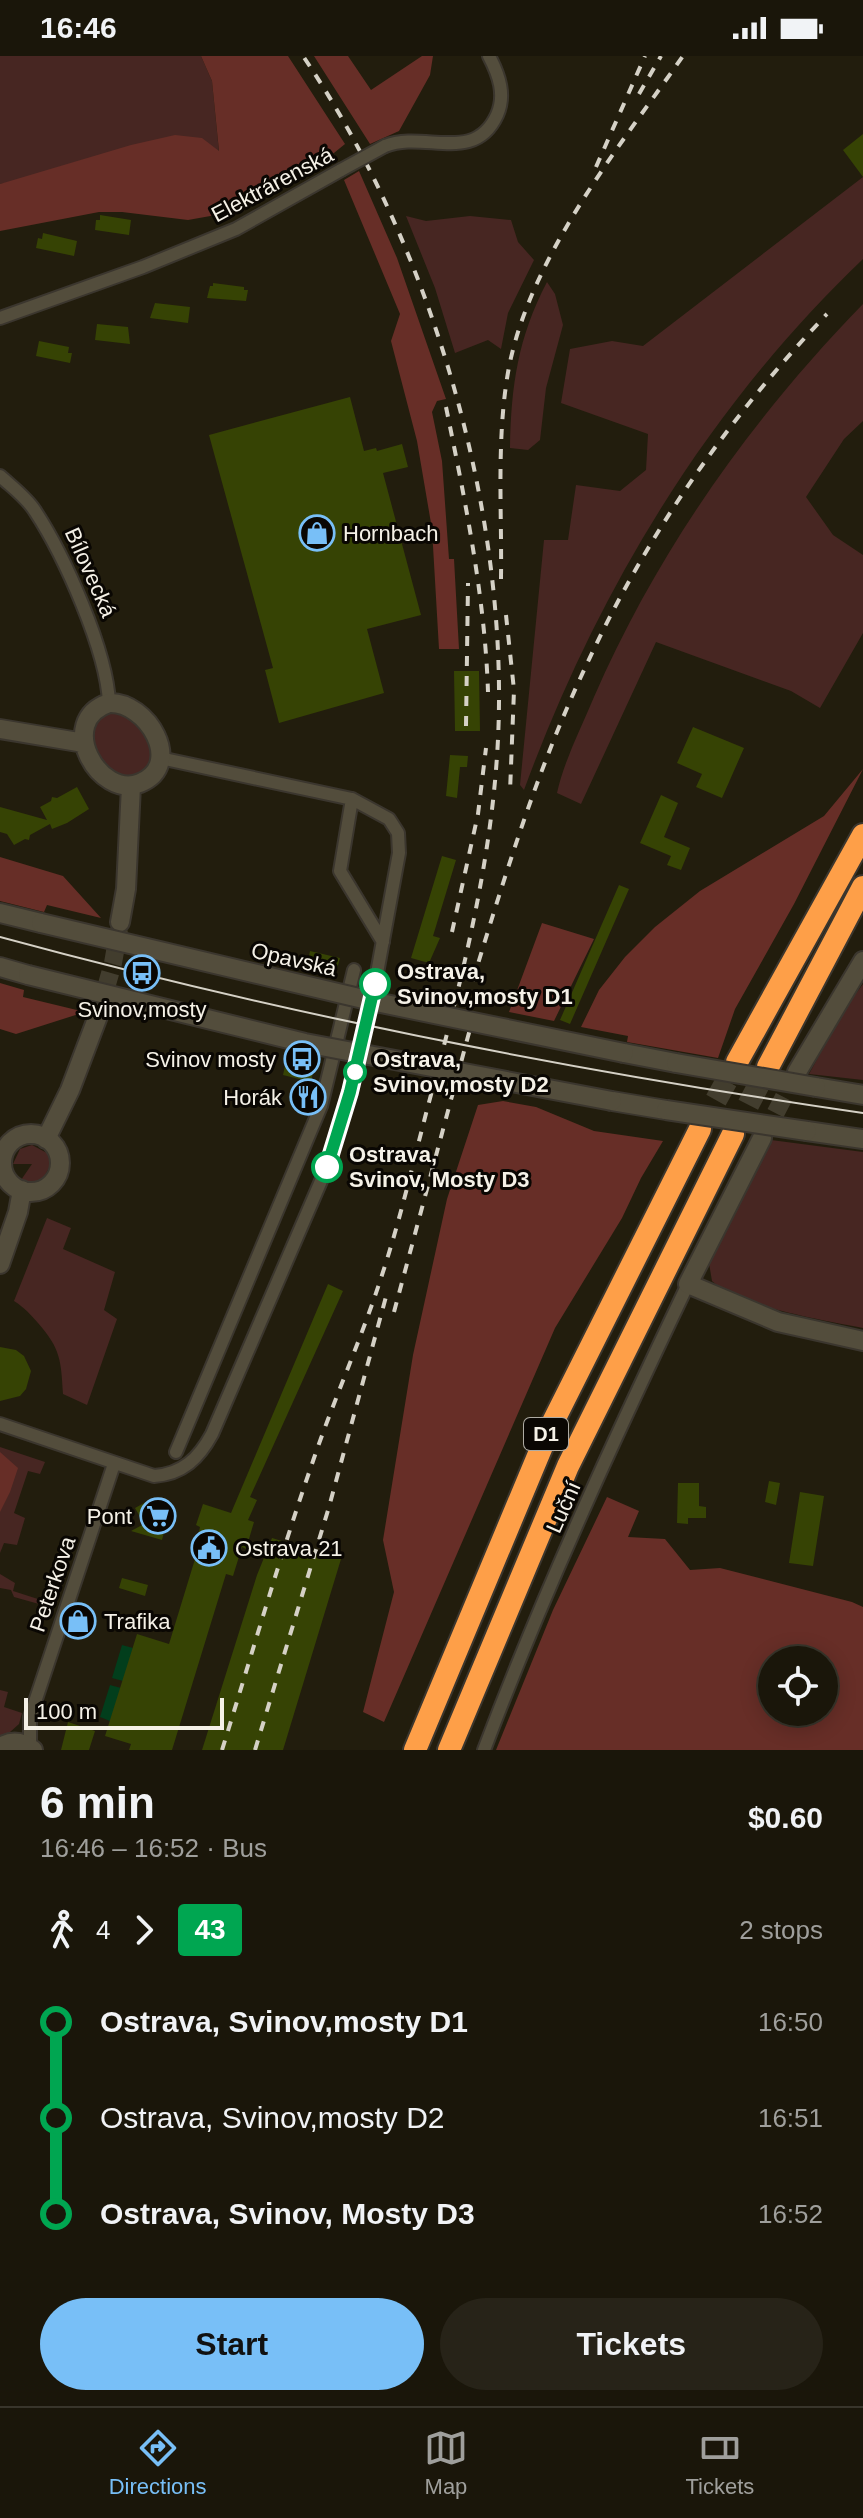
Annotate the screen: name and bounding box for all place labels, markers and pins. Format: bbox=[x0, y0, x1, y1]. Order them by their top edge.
shop icon: Hornbach bbox=[298, 514, 336, 552]
place label: Hornbach bbox=[343, 521, 438, 546]
bus stop icon: Svinov,mosty bbox=[123, 954, 161, 992]
place label: Ostrava, Svinov,mosty D1 bbox=[397, 959, 573, 1009]
marker: Ostrava, Svinov,mosty D1 bbox=[360, 969, 390, 999]
place label: Svinov,mosty bbox=[77, 997, 207, 1022]
bus stop icon: Svinov mosty bbox=[283, 1040, 321, 1078]
place label: Svinov mosty bbox=[145, 1047, 276, 1072]
place label: Ostrava, Svinov,mosty D2 bbox=[373, 1047, 549, 1097]
marker: Ostrava, Svinov,mosty D2 bbox=[344, 1061, 366, 1083]
restaurant icon: Horák bbox=[289, 1078, 327, 1116]
place label: Horák bbox=[223, 1085, 283, 1110]
place label: Ostrava, Svinov, Mosty D3 bbox=[349, 1142, 530, 1192]
marker: Ostrava, Svinov, Mosty D3 bbox=[312, 1152, 342, 1182]
supermarket icon: Pont bbox=[139, 1497, 177, 1535]
place label: Pont bbox=[87, 1504, 132, 1529]
public building icon: Ostrava 21 bbox=[190, 1529, 228, 1567]
place label: Ostrava 21 bbox=[235, 1536, 343, 1561]
shop icon: Trafika bbox=[59, 1602, 97, 1640]
place label: Trafika bbox=[104, 1609, 171, 1634]

